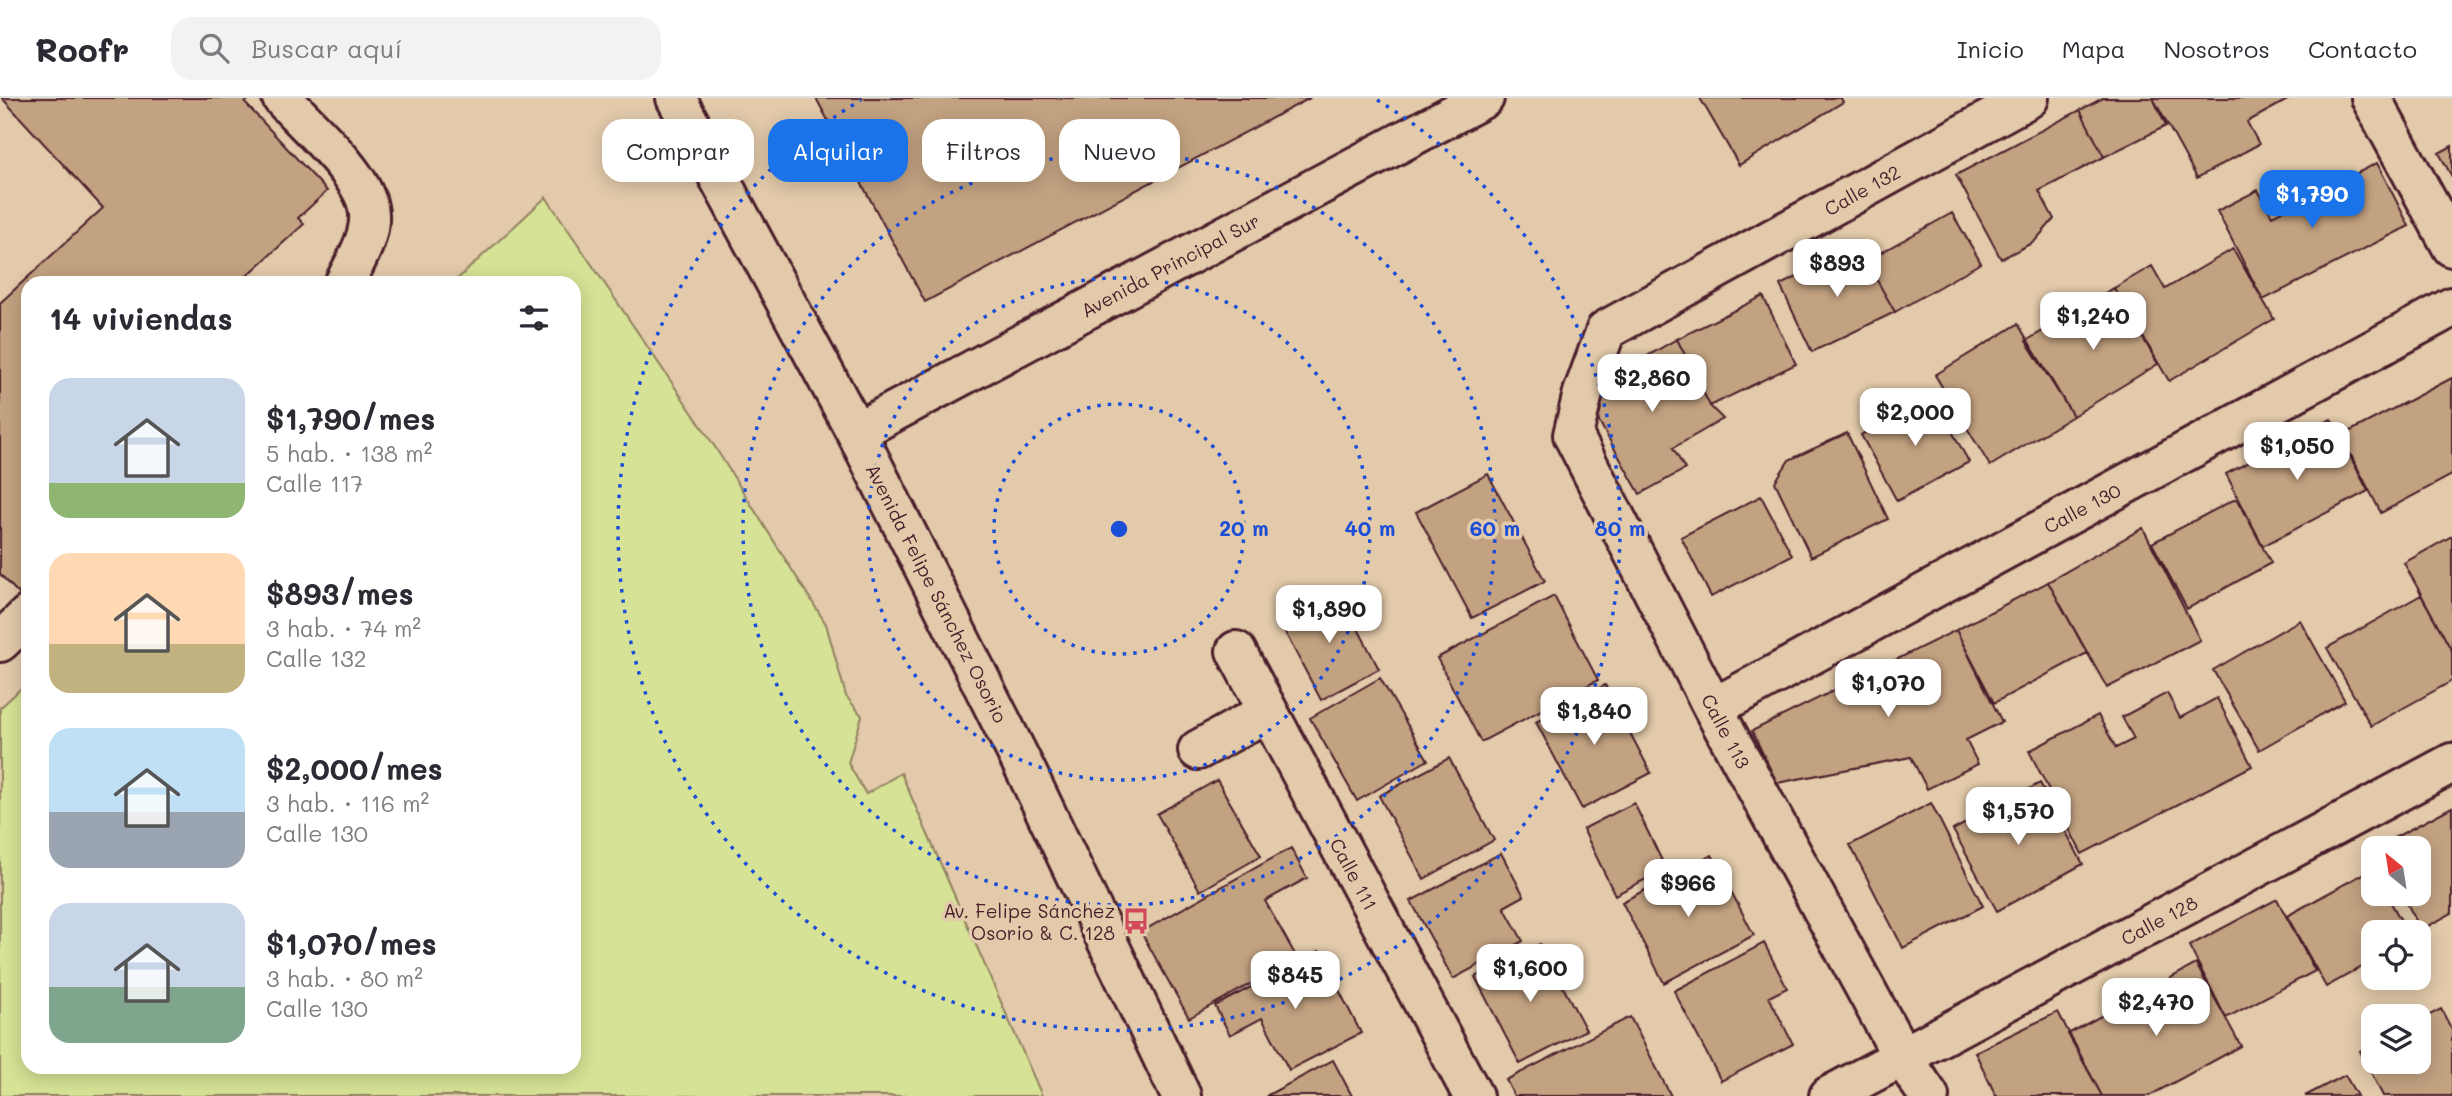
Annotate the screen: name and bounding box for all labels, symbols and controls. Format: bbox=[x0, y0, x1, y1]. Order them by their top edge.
search box bbox=[171, 17, 661, 80]
text: Roofr bbox=[35, 27, 129, 70]
icon: search bbox=[195, 29, 233, 67]
text: Buscar aquí bbox=[251, 31, 402, 65]
text: Inicio bbox=[1957, 33, 2024, 64]
text: Mapa bbox=[2062, 33, 2126, 64]
text: Nosotros bbox=[2164, 33, 2270, 64]
text: Contacto bbox=[2308, 33, 2417, 64]
chip: Comprar bbox=[602, 119, 754, 182]
chip: Alquilar bbox=[768, 119, 908, 182]
chip: Filtros bbox=[922, 119, 1045, 182]
chip: Nuevo bbox=[1059, 119, 1180, 182]
street label: Calle 132 bbox=[1820, 159, 1904, 221]
pin: $1,790 bbox=[2255, 170, 2369, 230]
text: $1,790 bbox=[2276, 178, 2348, 208]
street label: Avenida Principal Sur bbox=[1076, 207, 1264, 323]
pin: $893 bbox=[1796, 240, 1878, 299]
text: $893 bbox=[1809, 247, 1865, 277]
pin: $1,240 bbox=[2036, 292, 2150, 352]
text: 14 viviendas bbox=[49, 298, 233, 338]
icon: filters bbox=[515, 299, 553, 337]
text: $1,240 bbox=[2056, 300, 2130, 330]
pin: $2,860 bbox=[1595, 354, 1709, 414]
text: $2,860 bbox=[1613, 362, 1691, 392]
pin: $2,000 bbox=[1858, 388, 1972, 448]
text: $2,000 bbox=[1876, 396, 1954, 426]
text: $1,790/mes bbox=[266, 398, 435, 438]
icon: home bbox=[105, 406, 189, 490]
pin: $1,050 bbox=[2240, 422, 2354, 482]
text: $1,050 bbox=[2260, 430, 2334, 460]
text: 5 hab. · 138 m² bbox=[266, 438, 432, 468]
street label: Avenida Felipe Sánchez Osorio bbox=[861, 459, 1013, 727]
text: Calle 117 bbox=[266, 468, 363, 498]
street label: Calle 130 bbox=[2039, 477, 2125, 539]
text: 20 m bbox=[1219, 514, 1269, 541]
text: 40 m bbox=[1344, 514, 1396, 541]
text: 60 m bbox=[1470, 514, 1520, 541]
text: 80 m bbox=[1595, 514, 1645, 541]
centre of rings bbox=[1107, 517, 1131, 541]
text: $893/mes bbox=[266, 573, 414, 613]
icon: home bbox=[105, 581, 189, 665]
pin: $1,890 bbox=[1272, 586, 1386, 645]
text: $1,890 bbox=[1292, 593, 1366, 623]
text: 3 hab. · 74 m² bbox=[266, 613, 421, 643]
text: Calle 132 bbox=[266, 643, 366, 673]
pin: $1,070 bbox=[1831, 660, 1945, 719]
text: $1,070 bbox=[1851, 667, 1925, 697]
pin: $1,840 bbox=[1537, 688, 1651, 747]
street label: Calle 113 bbox=[1696, 689, 1756, 773]
text: $1,840 bbox=[1556, 695, 1632, 725]
text: $2,000/mes bbox=[266, 748, 443, 788]
icon: home bbox=[105, 756, 189, 840]
text: 3 hab. · 116 m² bbox=[266, 788, 429, 818]
pin: $1,570 bbox=[1961, 788, 2075, 847]
text: $1,570 bbox=[1982, 795, 2054, 825]
text: Calle 130 bbox=[266, 818, 368, 848]
street label: Calle 111 bbox=[1325, 834, 1383, 914]
north arrow bbox=[2361, 836, 2431, 906]
map controls bbox=[2361, 836, 2431, 1074]
pin: $966 bbox=[1647, 860, 1729, 919]
text: $966 bbox=[1660, 867, 1716, 897]
street label: Calle 128 bbox=[2116, 889, 2202, 951]
place label: Av. Felipe Sánchez Osorio & C. 128 bbox=[943, 898, 1115, 945]
bus stop icon: Av. Felipe Sánchez Osorio & C. 128 bbox=[1121, 906, 1151, 936]
button: locate bbox=[2361, 920, 2431, 990]
text: $1,070/mes bbox=[266, 923, 437, 963]
icon: home bbox=[105, 931, 189, 1015]
pin: $1,600 bbox=[1473, 944, 1587, 1004]
pin: $845 bbox=[1254, 951, 1336, 1011]
text: $1,600 bbox=[1493, 952, 1567, 982]
text: $845 bbox=[1267, 959, 1323, 989]
text: 3 hab. · 80 m² bbox=[266, 963, 423, 993]
pin: $2,470 bbox=[2099, 978, 2213, 1038]
text: $2,470 bbox=[2118, 986, 2194, 1016]
text: Calle 130 bbox=[266, 993, 368, 1023]
button: layers bbox=[2361, 1004, 2431, 1074]

